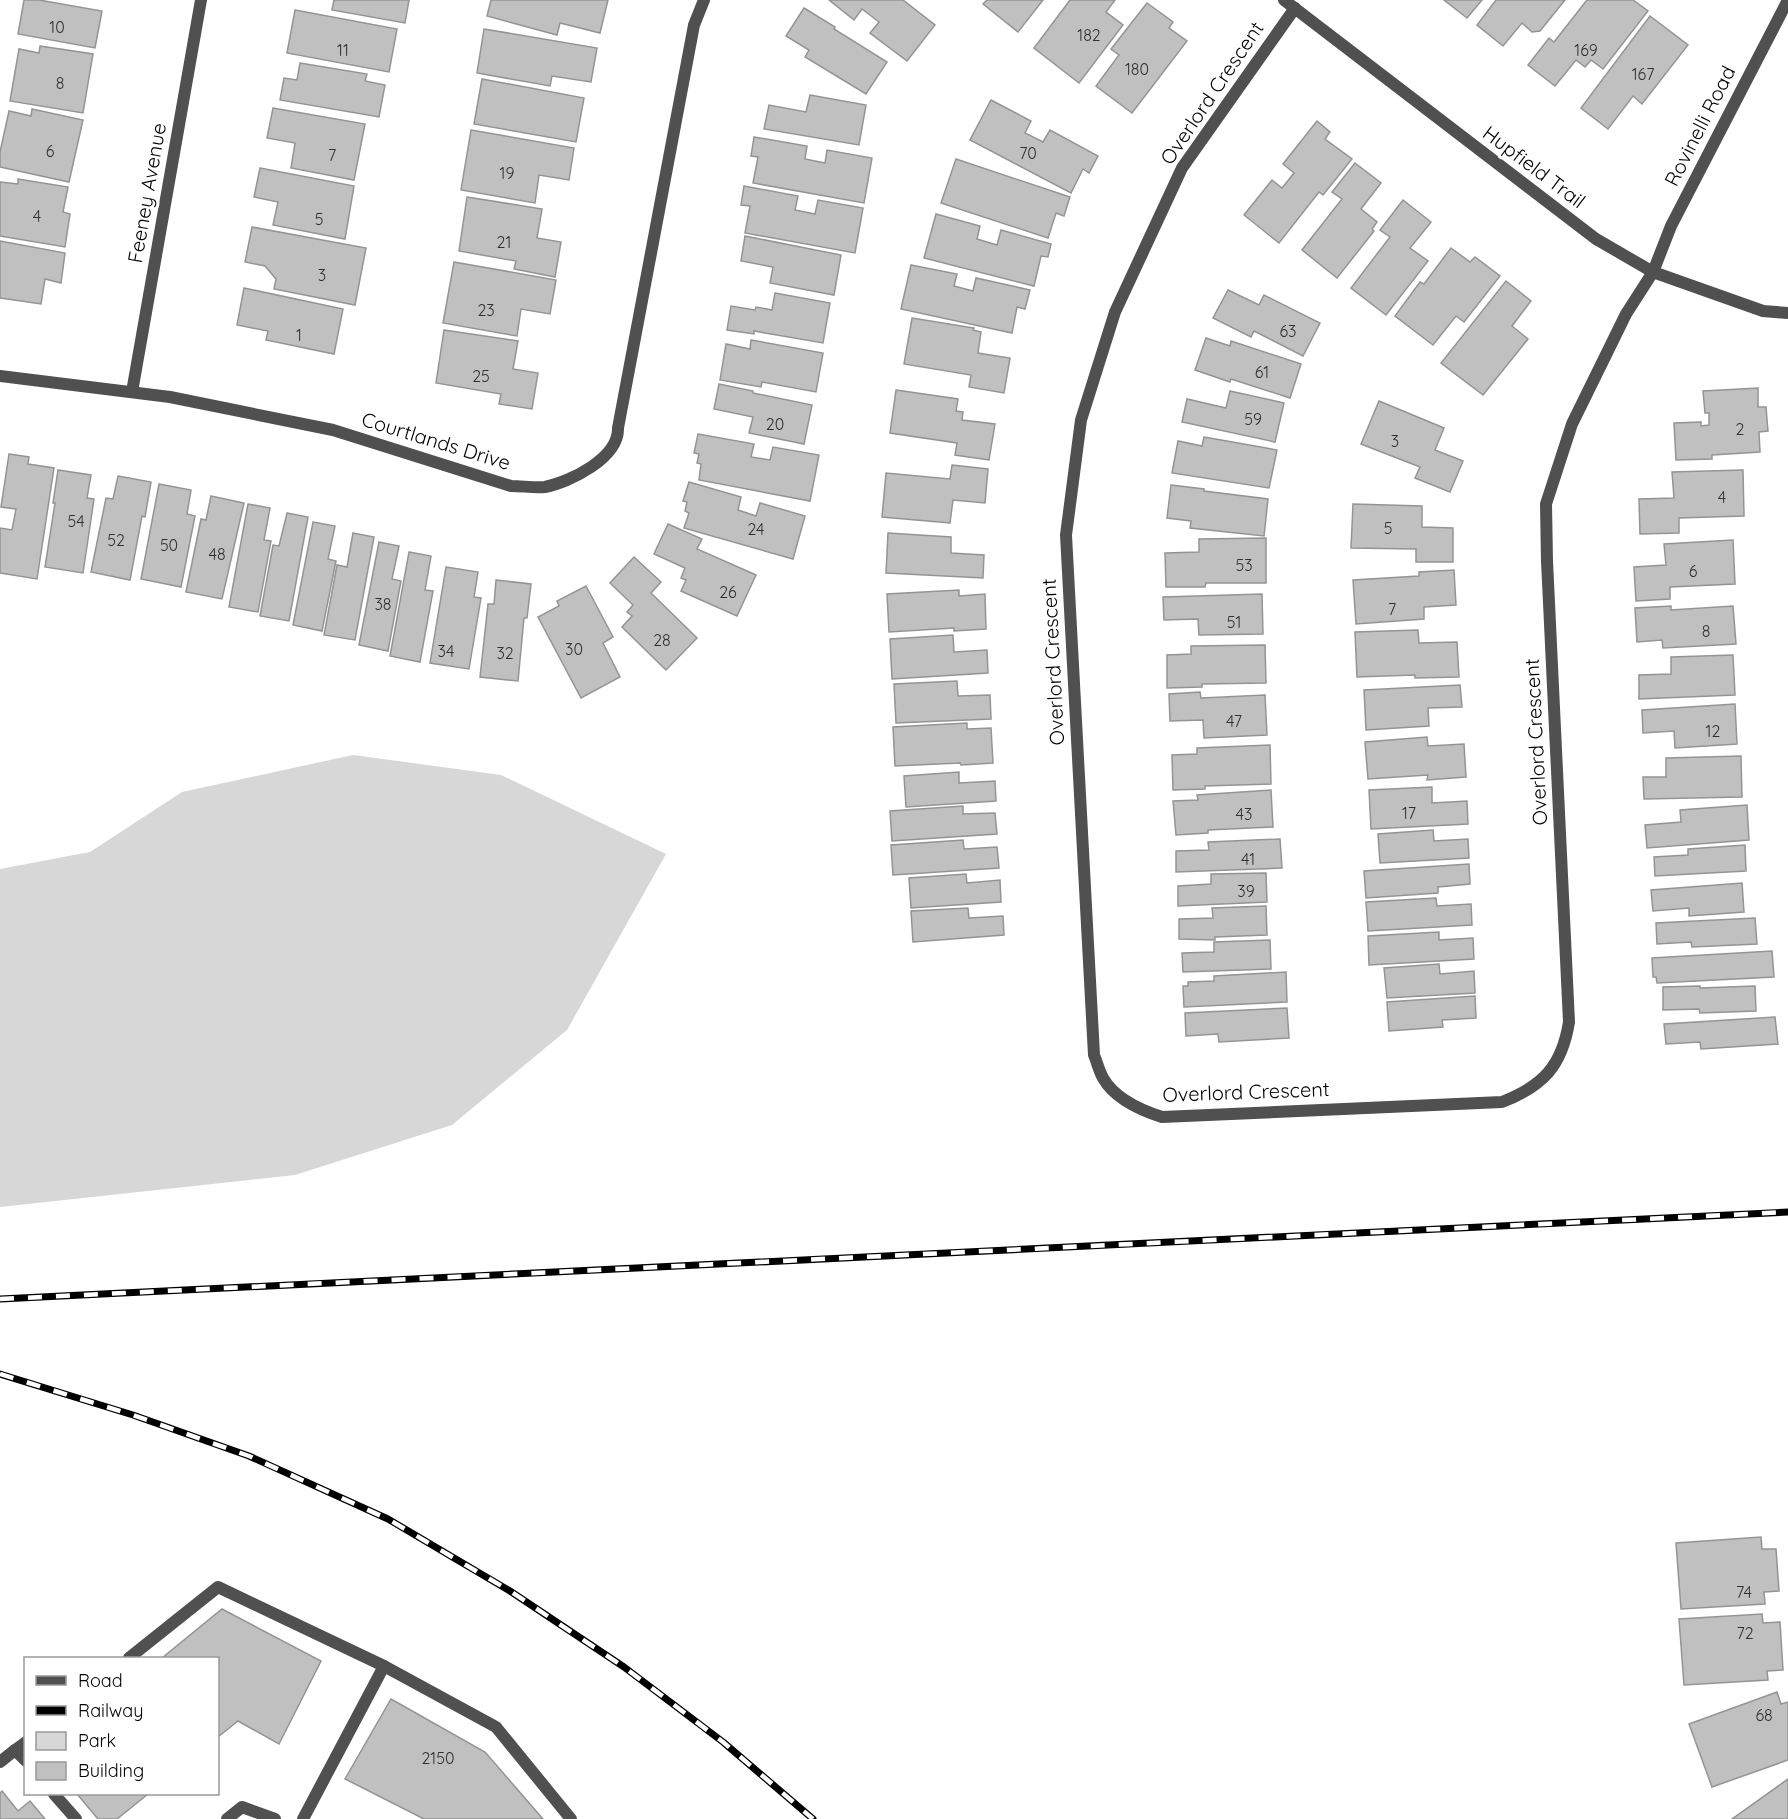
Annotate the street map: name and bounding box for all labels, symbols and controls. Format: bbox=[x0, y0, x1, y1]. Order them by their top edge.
street label: Overlord Crescent bbox=[1154, 16, 1269, 169]
house number: 10 bbox=[49, 17, 65, 37]
house number: 182 bbox=[1077, 25, 1101, 45]
house number: 11 bbox=[337, 40, 349, 60]
house number: 169 bbox=[1574, 40, 1598, 60]
house number: 180 bbox=[1125, 59, 1149, 79]
street label: Rovinelli Road bbox=[1659, 61, 1741, 190]
house number: 167 bbox=[1632, 64, 1654, 84]
house number: 8 bbox=[56, 73, 64, 93]
street label: Hupfield Trail bbox=[1478, 120, 1591, 213]
street label: Feeney Avenue bbox=[122, 121, 171, 265]
house number: 6 bbox=[46, 141, 55, 161]
house number: 70 bbox=[1019, 143, 1037, 163]
house number: 7 bbox=[328, 145, 336, 165]
house number: 19 bbox=[500, 163, 514, 183]
house number: 4 bbox=[33, 206, 41, 226]
house number: 5 bbox=[315, 209, 323, 229]
house number: 21 bbox=[497, 232, 511, 252]
house number: 3 bbox=[318, 265, 326, 285]
house number: 23 bbox=[477, 300, 495, 320]
house number: 63 bbox=[1280, 321, 1297, 341]
house number: 1 bbox=[296, 325, 302, 345]
house number: 61 bbox=[1255, 362, 1269, 382]
house number: 25 bbox=[472, 366, 490, 386]
street label: Courtlands Drive bbox=[359, 406, 514, 475]
house number: 59 bbox=[1244, 409, 1262, 429]
house number: 20 bbox=[766, 414, 784, 434]
house number: 2 bbox=[1736, 419, 1745, 439]
house number: 3 bbox=[1391, 431, 1399, 451]
house number: 4 bbox=[1718, 487, 1726, 507]
house number: 54 bbox=[67, 511, 85, 531]
house number: 5 bbox=[1384, 518, 1392, 538]
house number: 24 bbox=[747, 519, 765, 539]
house number: 52 bbox=[107, 530, 125, 550]
house number: 50 bbox=[160, 535, 178, 555]
house number: 48 bbox=[208, 544, 226, 564]
house number: 53 bbox=[1235, 555, 1253, 575]
house number: 6 bbox=[1689, 561, 1698, 581]
street label: Overlord Crescent bbox=[1036, 578, 1069, 746]
house number: 26 bbox=[719, 582, 737, 602]
house number: 38 bbox=[374, 594, 392, 614]
house number: 7 bbox=[1388, 599, 1396, 619]
house number: 51 bbox=[1227, 612, 1241, 632]
house number: 8 bbox=[1702, 621, 1710, 641]
house number: 28 bbox=[653, 630, 671, 650]
house number: 30 bbox=[565, 639, 583, 659]
house number: 34 bbox=[438, 641, 454, 661]
house number: 32 bbox=[496, 643, 514, 663]
street label: Overlord Crescent bbox=[1519, 658, 1552, 826]
house number: 47 bbox=[1226, 711, 1242, 731]
house number: 12 bbox=[1706, 721, 1721, 741]
house number: 17 bbox=[1402, 803, 1416, 823]
house number: 43 bbox=[1236, 804, 1252, 824]
house number: 41 bbox=[1241, 849, 1255, 869]
house number: 39 bbox=[1237, 881, 1255, 901]
street label: Overlord Crescent bbox=[1162, 1076, 1330, 1107]
house number: 74 bbox=[1736, 1582, 1752, 1602]
house number: 72 bbox=[1736, 1623, 1754, 1643]
legend bbox=[24, 1657, 219, 1795]
text: Road bbox=[78, 1669, 123, 1692]
text: Railway bbox=[78, 1699, 144, 1722]
house number: 68 bbox=[1755, 1705, 1773, 1725]
text: Park bbox=[78, 1729, 116, 1752]
house number: 2150 bbox=[421, 1748, 455, 1768]
text: Building bbox=[78, 1759, 144, 1782]

